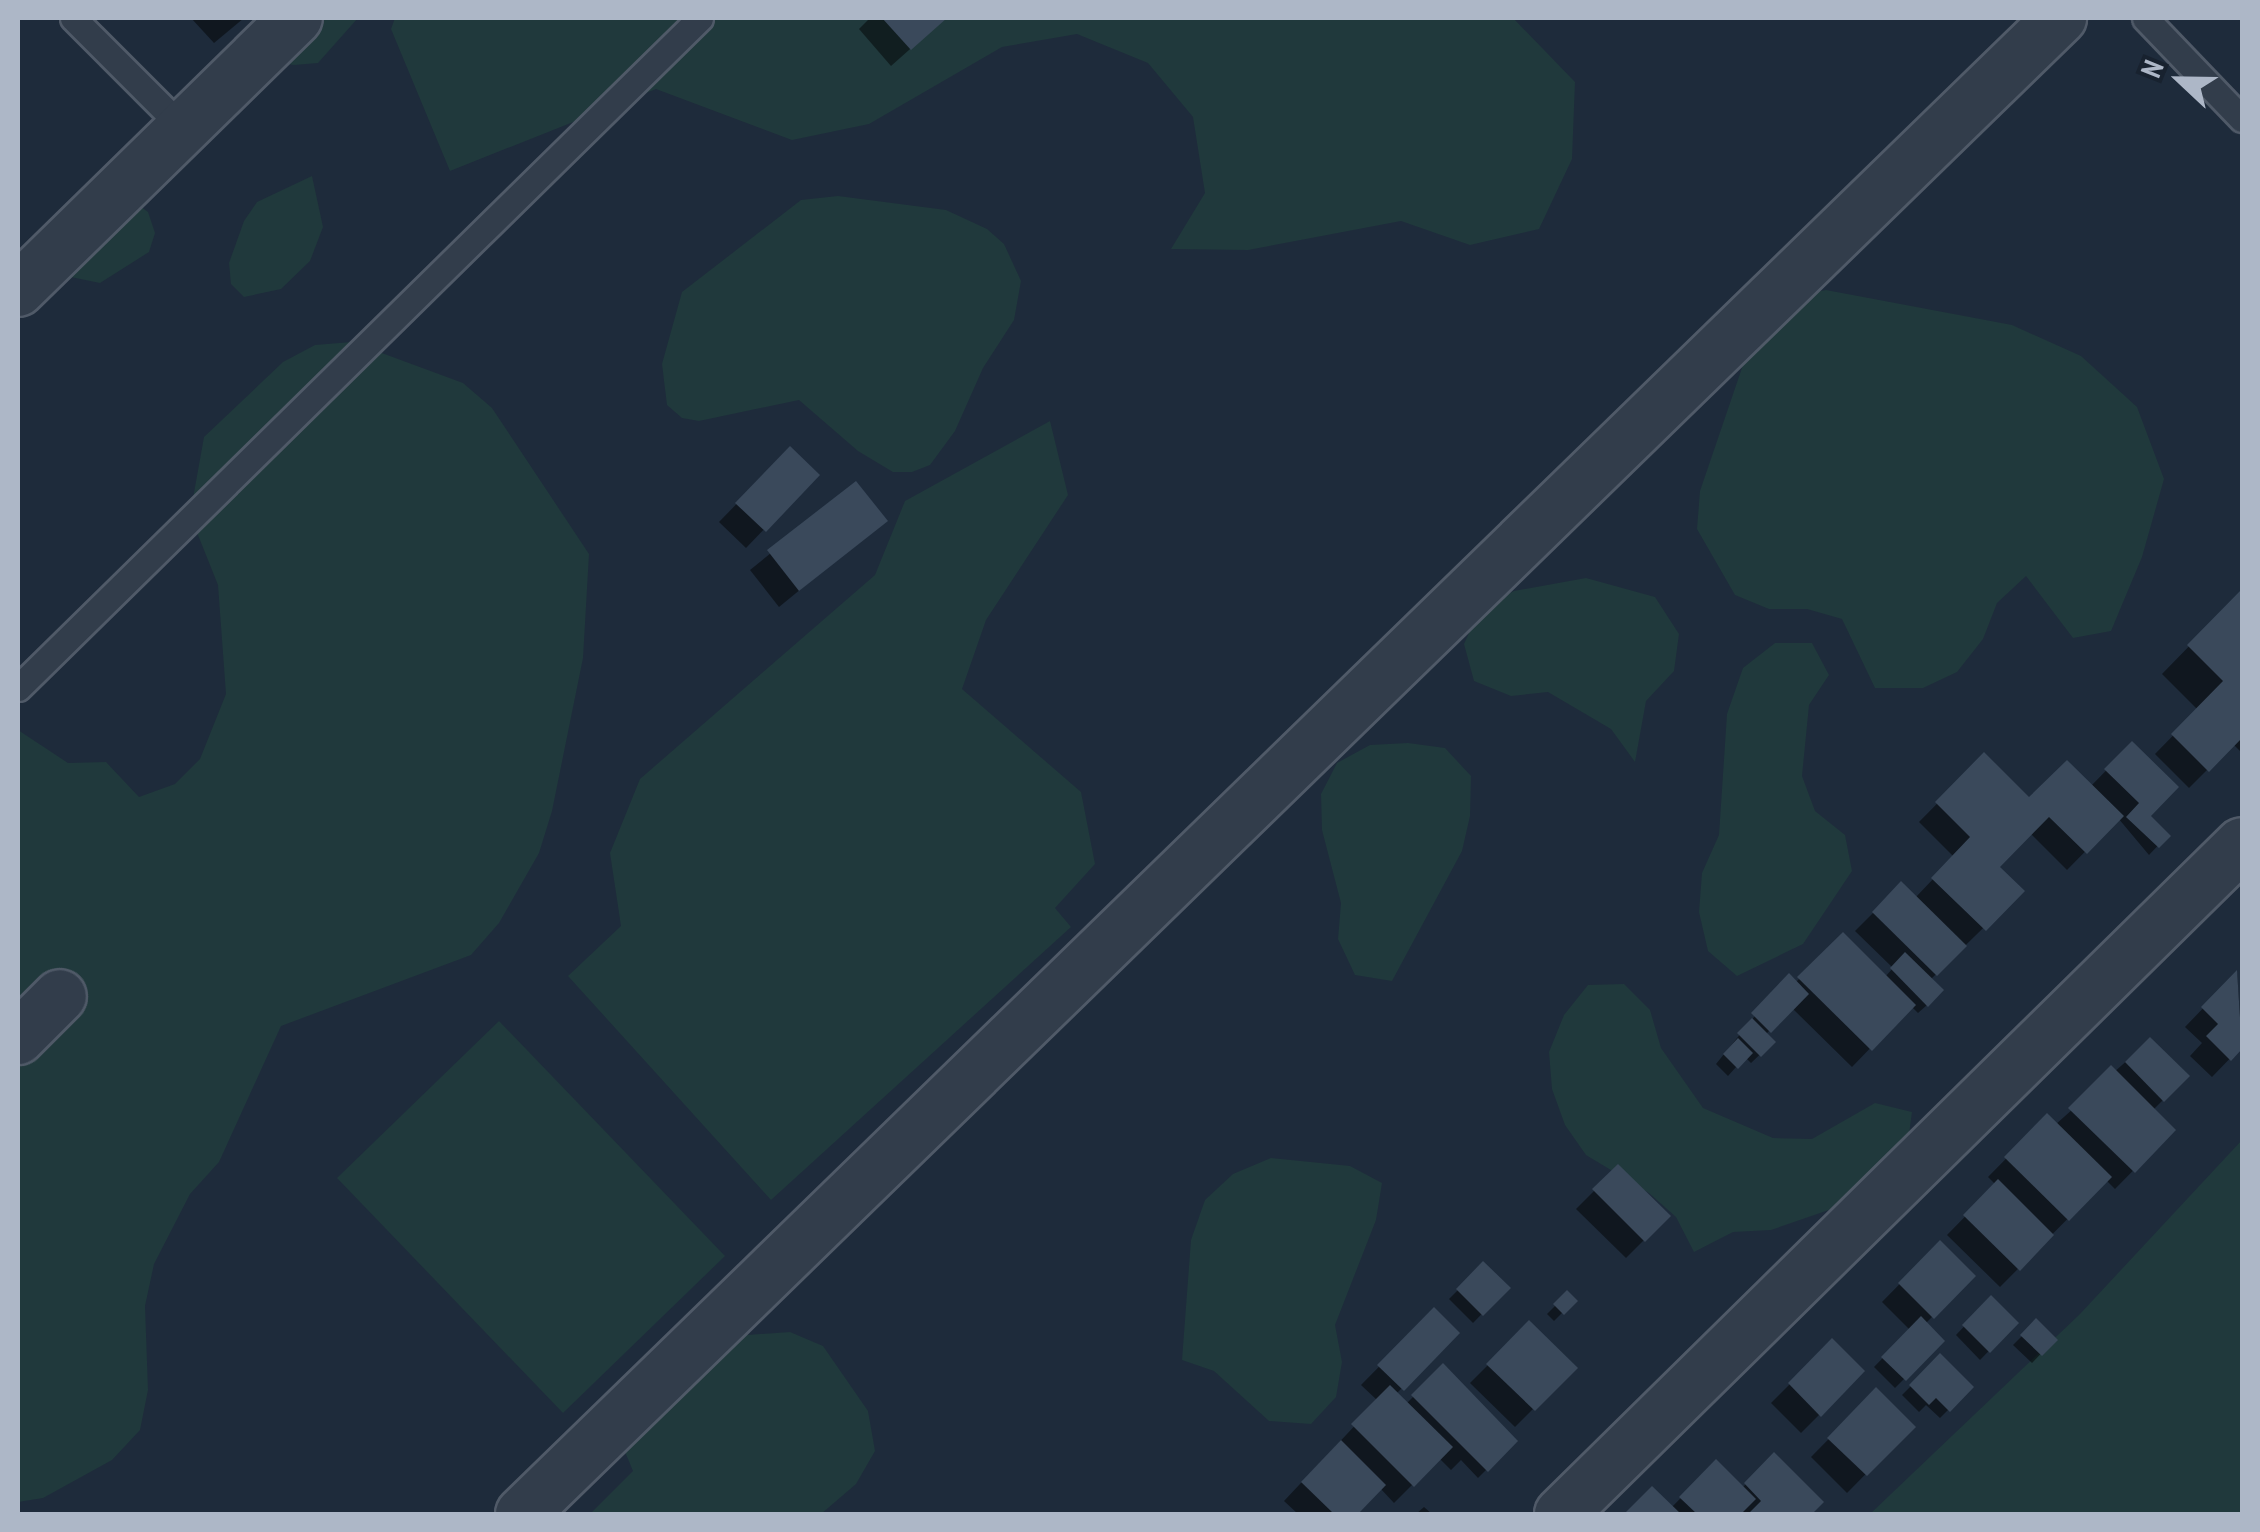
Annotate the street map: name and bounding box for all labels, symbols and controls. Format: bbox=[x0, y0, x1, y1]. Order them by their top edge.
north arrow bbox=[2130, 30, 2230, 130]
text: N bbox=[2132, 55, 2172, 83]

